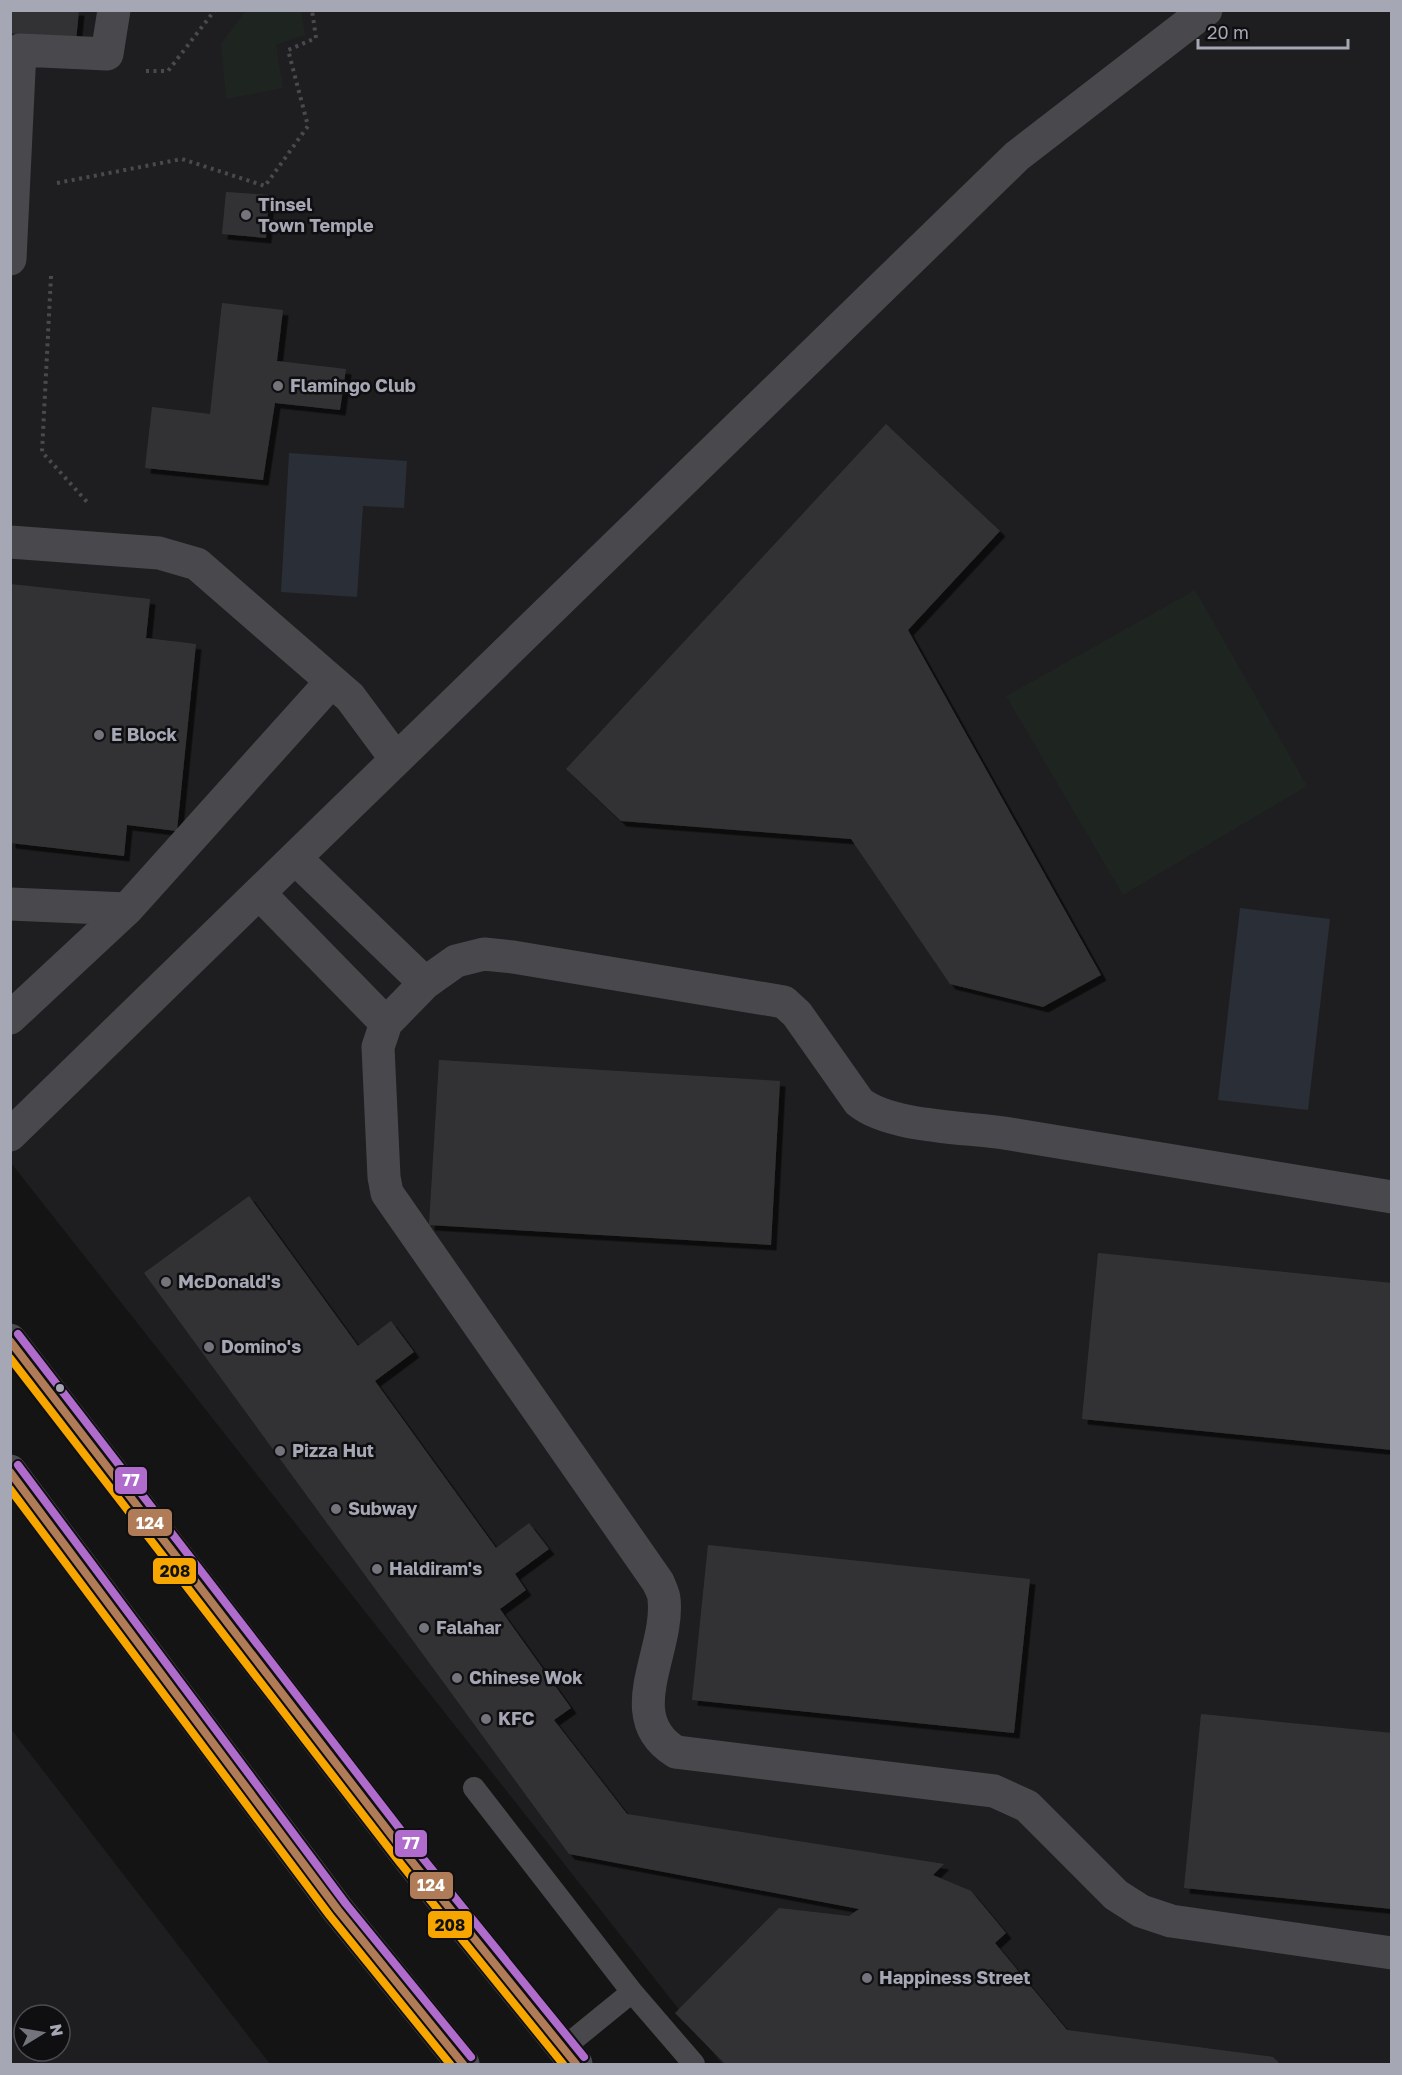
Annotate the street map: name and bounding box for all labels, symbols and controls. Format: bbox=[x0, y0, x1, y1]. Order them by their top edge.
scale bar bbox=[1198, 12, 1348, 50]
text: 20 m bbox=[1207, 21, 1249, 43]
place label: Tinsel Town Temple bbox=[258, 193, 374, 236]
marker: Tinsel Town Temple bbox=[239, 208, 253, 222]
place label: Flamingo Club bbox=[290, 374, 416, 396]
marker: Flamingo Club bbox=[271, 379, 285, 393]
place label: E Block bbox=[111, 723, 178, 745]
marker: E Block bbox=[92, 728, 106, 742]
place label: McDonald's bbox=[178, 1270, 281, 1292]
marker: McDonald's bbox=[159, 1275, 173, 1289]
place label: Domino's bbox=[221, 1335, 301, 1357]
marker: Domino's bbox=[202, 1340, 216, 1354]
unlabelled marker bbox=[54, 1382, 66, 1394]
place label: Pizza Hut bbox=[292, 1439, 374, 1461]
marker: Pizza Hut bbox=[273, 1444, 287, 1458]
line badge: 77 bbox=[114, 1466, 148, 1495]
text: 77 bbox=[122, 1470, 140, 1490]
place label: Subway bbox=[348, 1497, 417, 1519]
marker: Subway bbox=[329, 1502, 343, 1516]
line badge: 124 bbox=[127, 1508, 173, 1537]
text: 124 bbox=[136, 1513, 164, 1533]
line badge: 208 bbox=[152, 1557, 197, 1585]
place label: Haldiram's bbox=[389, 1557, 482, 1579]
text: 208 bbox=[160, 1561, 190, 1581]
marker: Haldiram's bbox=[370, 1562, 384, 1576]
place label: Falahar bbox=[436, 1616, 502, 1638]
marker: Falahar bbox=[417, 1621, 431, 1635]
place label: Chinese Wok bbox=[469, 1666, 583, 1688]
marker: Chinese Wok bbox=[450, 1671, 464, 1685]
place label: KFC bbox=[498, 1707, 535, 1729]
marker: KFC bbox=[479, 1712, 493, 1726]
line badge: 77 bbox=[394, 1829, 428, 1858]
text: 77 bbox=[402, 1833, 420, 1853]
line badge: 124 bbox=[409, 1871, 454, 1900]
text: 124 bbox=[417, 1875, 445, 1895]
line badge: 208 bbox=[427, 1910, 473, 1939]
text: 208 bbox=[435, 1915, 465, 1935]
place label: Happiness Street bbox=[879, 1966, 1031, 1988]
marker: Happiness Street bbox=[860, 1971, 874, 1985]
north arrow bbox=[12, 2003, 72, 2063]
text: N bbox=[46, 2022, 68, 2038]

